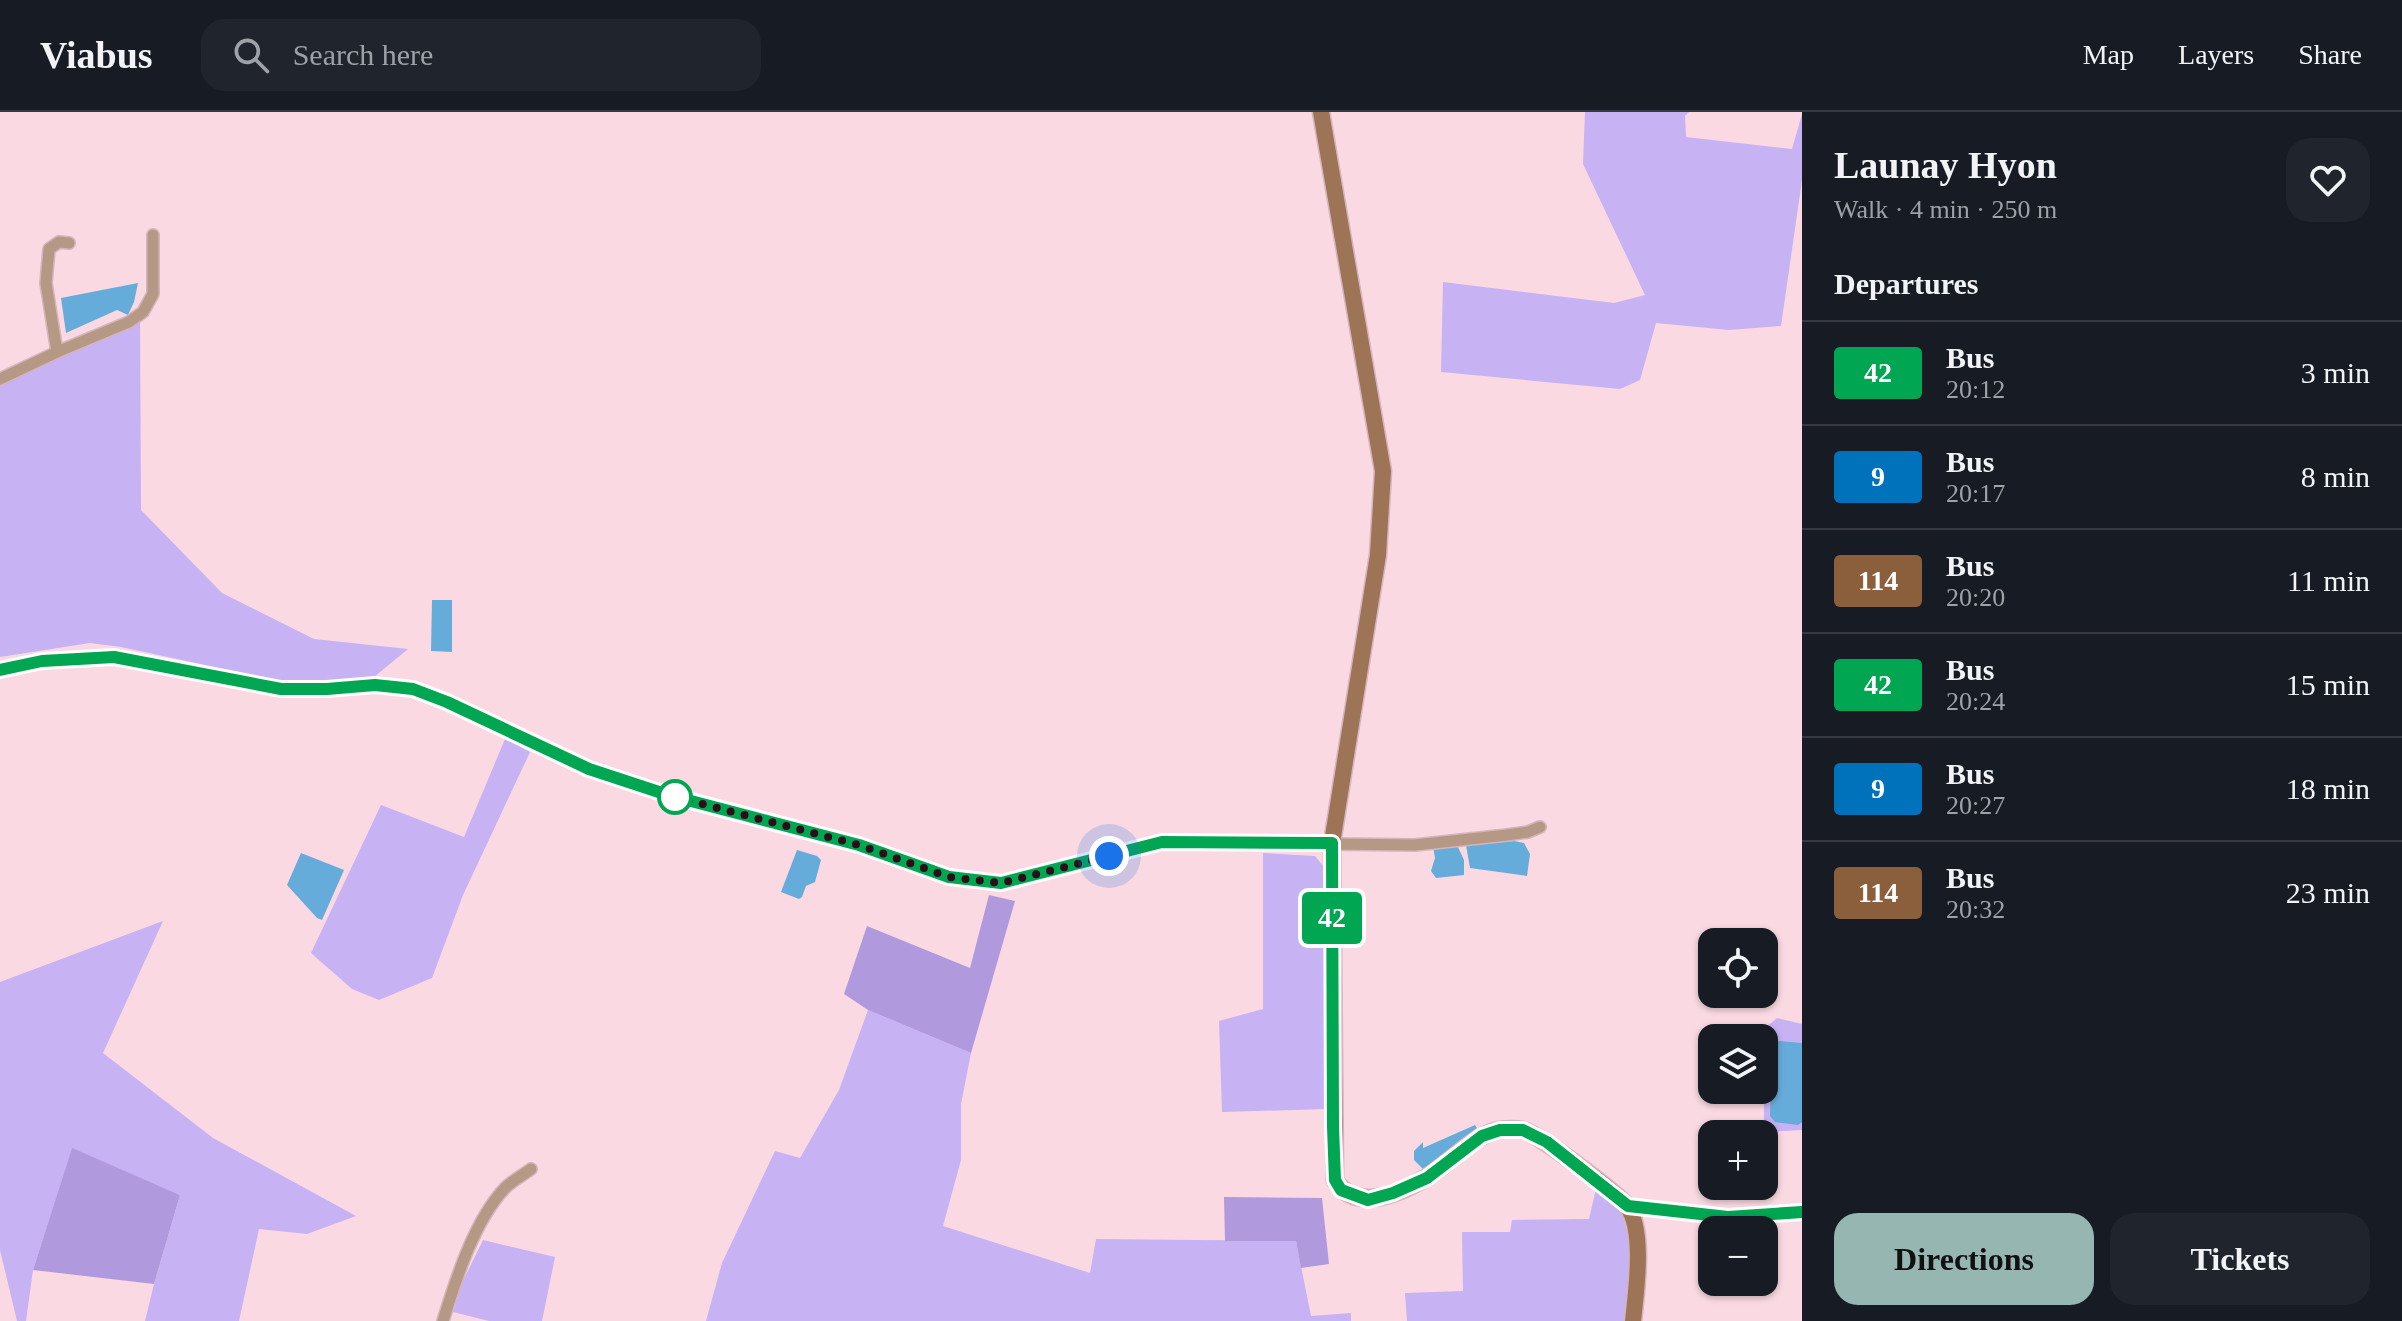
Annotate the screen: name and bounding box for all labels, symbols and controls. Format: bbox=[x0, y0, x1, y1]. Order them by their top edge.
search box bbox=[201, 19, 761, 91]
icon: search bbox=[229, 33, 273, 77]
text: Viabus bbox=[40, 34, 153, 76]
text: Search here bbox=[293, 38, 433, 71]
text: Map bbox=[2083, 39, 2134, 70]
text: Layers bbox=[2178, 39, 2254, 70]
text: Share bbox=[2298, 39, 2362, 70]
button: heart bbox=[2286, 138, 2370, 222]
text: Launay Hyon bbox=[1834, 144, 2057, 186]
text: Walk · 4 min · 250 m bbox=[1834, 195, 2057, 224]
text: Departures bbox=[1834, 267, 1978, 300]
text: Bus bbox=[1946, 341, 1994, 374]
text: 3 min bbox=[2301, 356, 2370, 389]
text: 42 bbox=[1864, 357, 1892, 388]
text: 20:12 bbox=[1946, 375, 2005, 404]
text: Bus bbox=[1946, 445, 1994, 478]
text: 8 min bbox=[2301, 460, 2370, 493]
text: 9 bbox=[1871, 461, 1885, 492]
text: 20:17 bbox=[1946, 479, 2005, 508]
text: Bus bbox=[1946, 549, 1994, 582]
text: 11 min bbox=[2287, 564, 2370, 597]
text: 114 bbox=[1858, 565, 1898, 596]
text: 20:20 bbox=[1946, 583, 2005, 612]
text: Bus bbox=[1946, 653, 1994, 686]
text: 15 min bbox=[2286, 668, 2370, 701]
text: 42 bbox=[1864, 669, 1892, 700]
text: 20:24 bbox=[1946, 687, 2005, 716]
text: Bus bbox=[1946, 757, 1994, 790]
text: 18 min bbox=[2286, 772, 2370, 805]
text: 9 bbox=[1871, 773, 1885, 804]
unlabelled marker bbox=[658, 780, 692, 814]
text: 20:27 bbox=[1946, 791, 2005, 820]
your location bbox=[1089, 836, 1129, 876]
text: Bus bbox=[1946, 861, 1994, 894]
text: 23 min bbox=[2286, 876, 2370, 909]
text: 114 bbox=[1858, 877, 1898, 908]
line badge: 42 bbox=[1296, 892, 1368, 944]
text: 20:32 bbox=[1946, 895, 2005, 924]
text: 42 bbox=[1318, 902, 1346, 933]
map controls bbox=[1698, 928, 1778, 1296]
button: locate bbox=[1698, 928, 1778, 1008]
button: layers bbox=[1698, 1024, 1778, 1104]
button: + bbox=[1698, 1120, 1778, 1200]
button: Directions bbox=[1834, 1213, 2094, 1305]
button: Tickets bbox=[2110, 1213, 2370, 1305]
button: − bbox=[1698, 1216, 1778, 1296]

